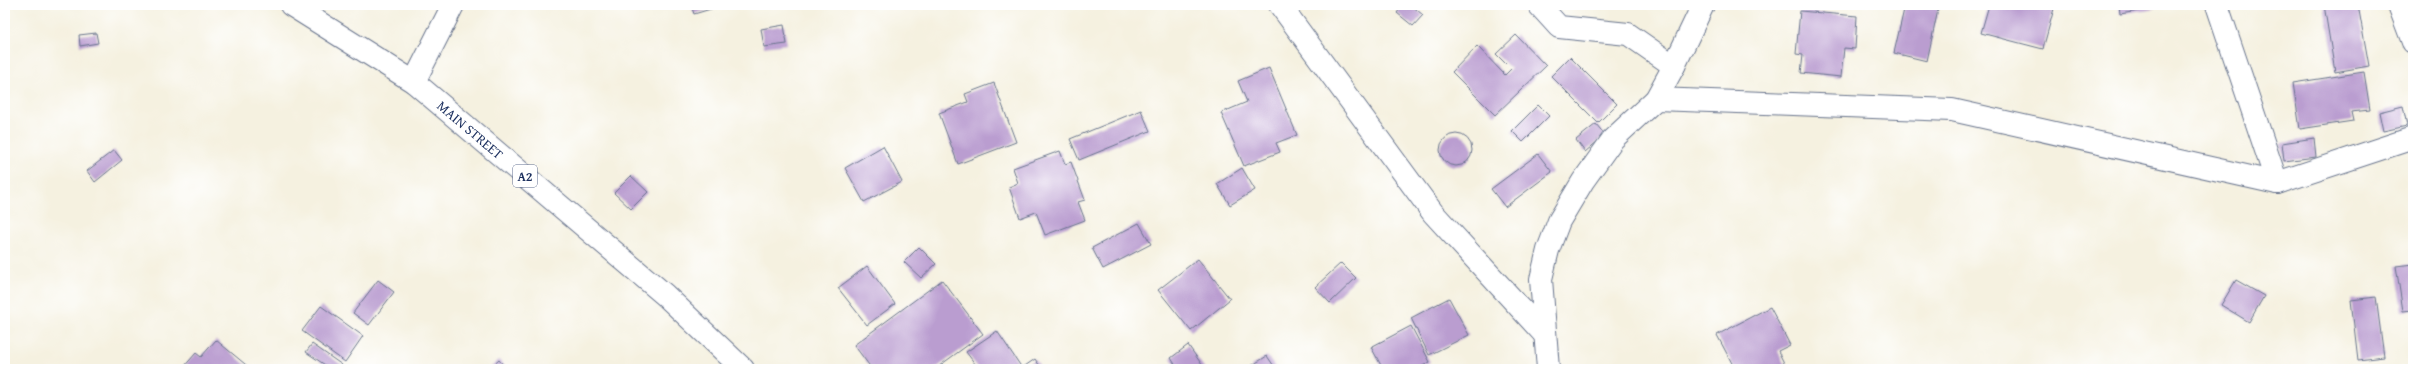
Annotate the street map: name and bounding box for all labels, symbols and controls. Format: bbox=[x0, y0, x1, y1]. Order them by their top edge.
street label: MAIN STREET bbox=[433, 96, 508, 164]
road number: A2 bbox=[513, 165, 537, 187]

